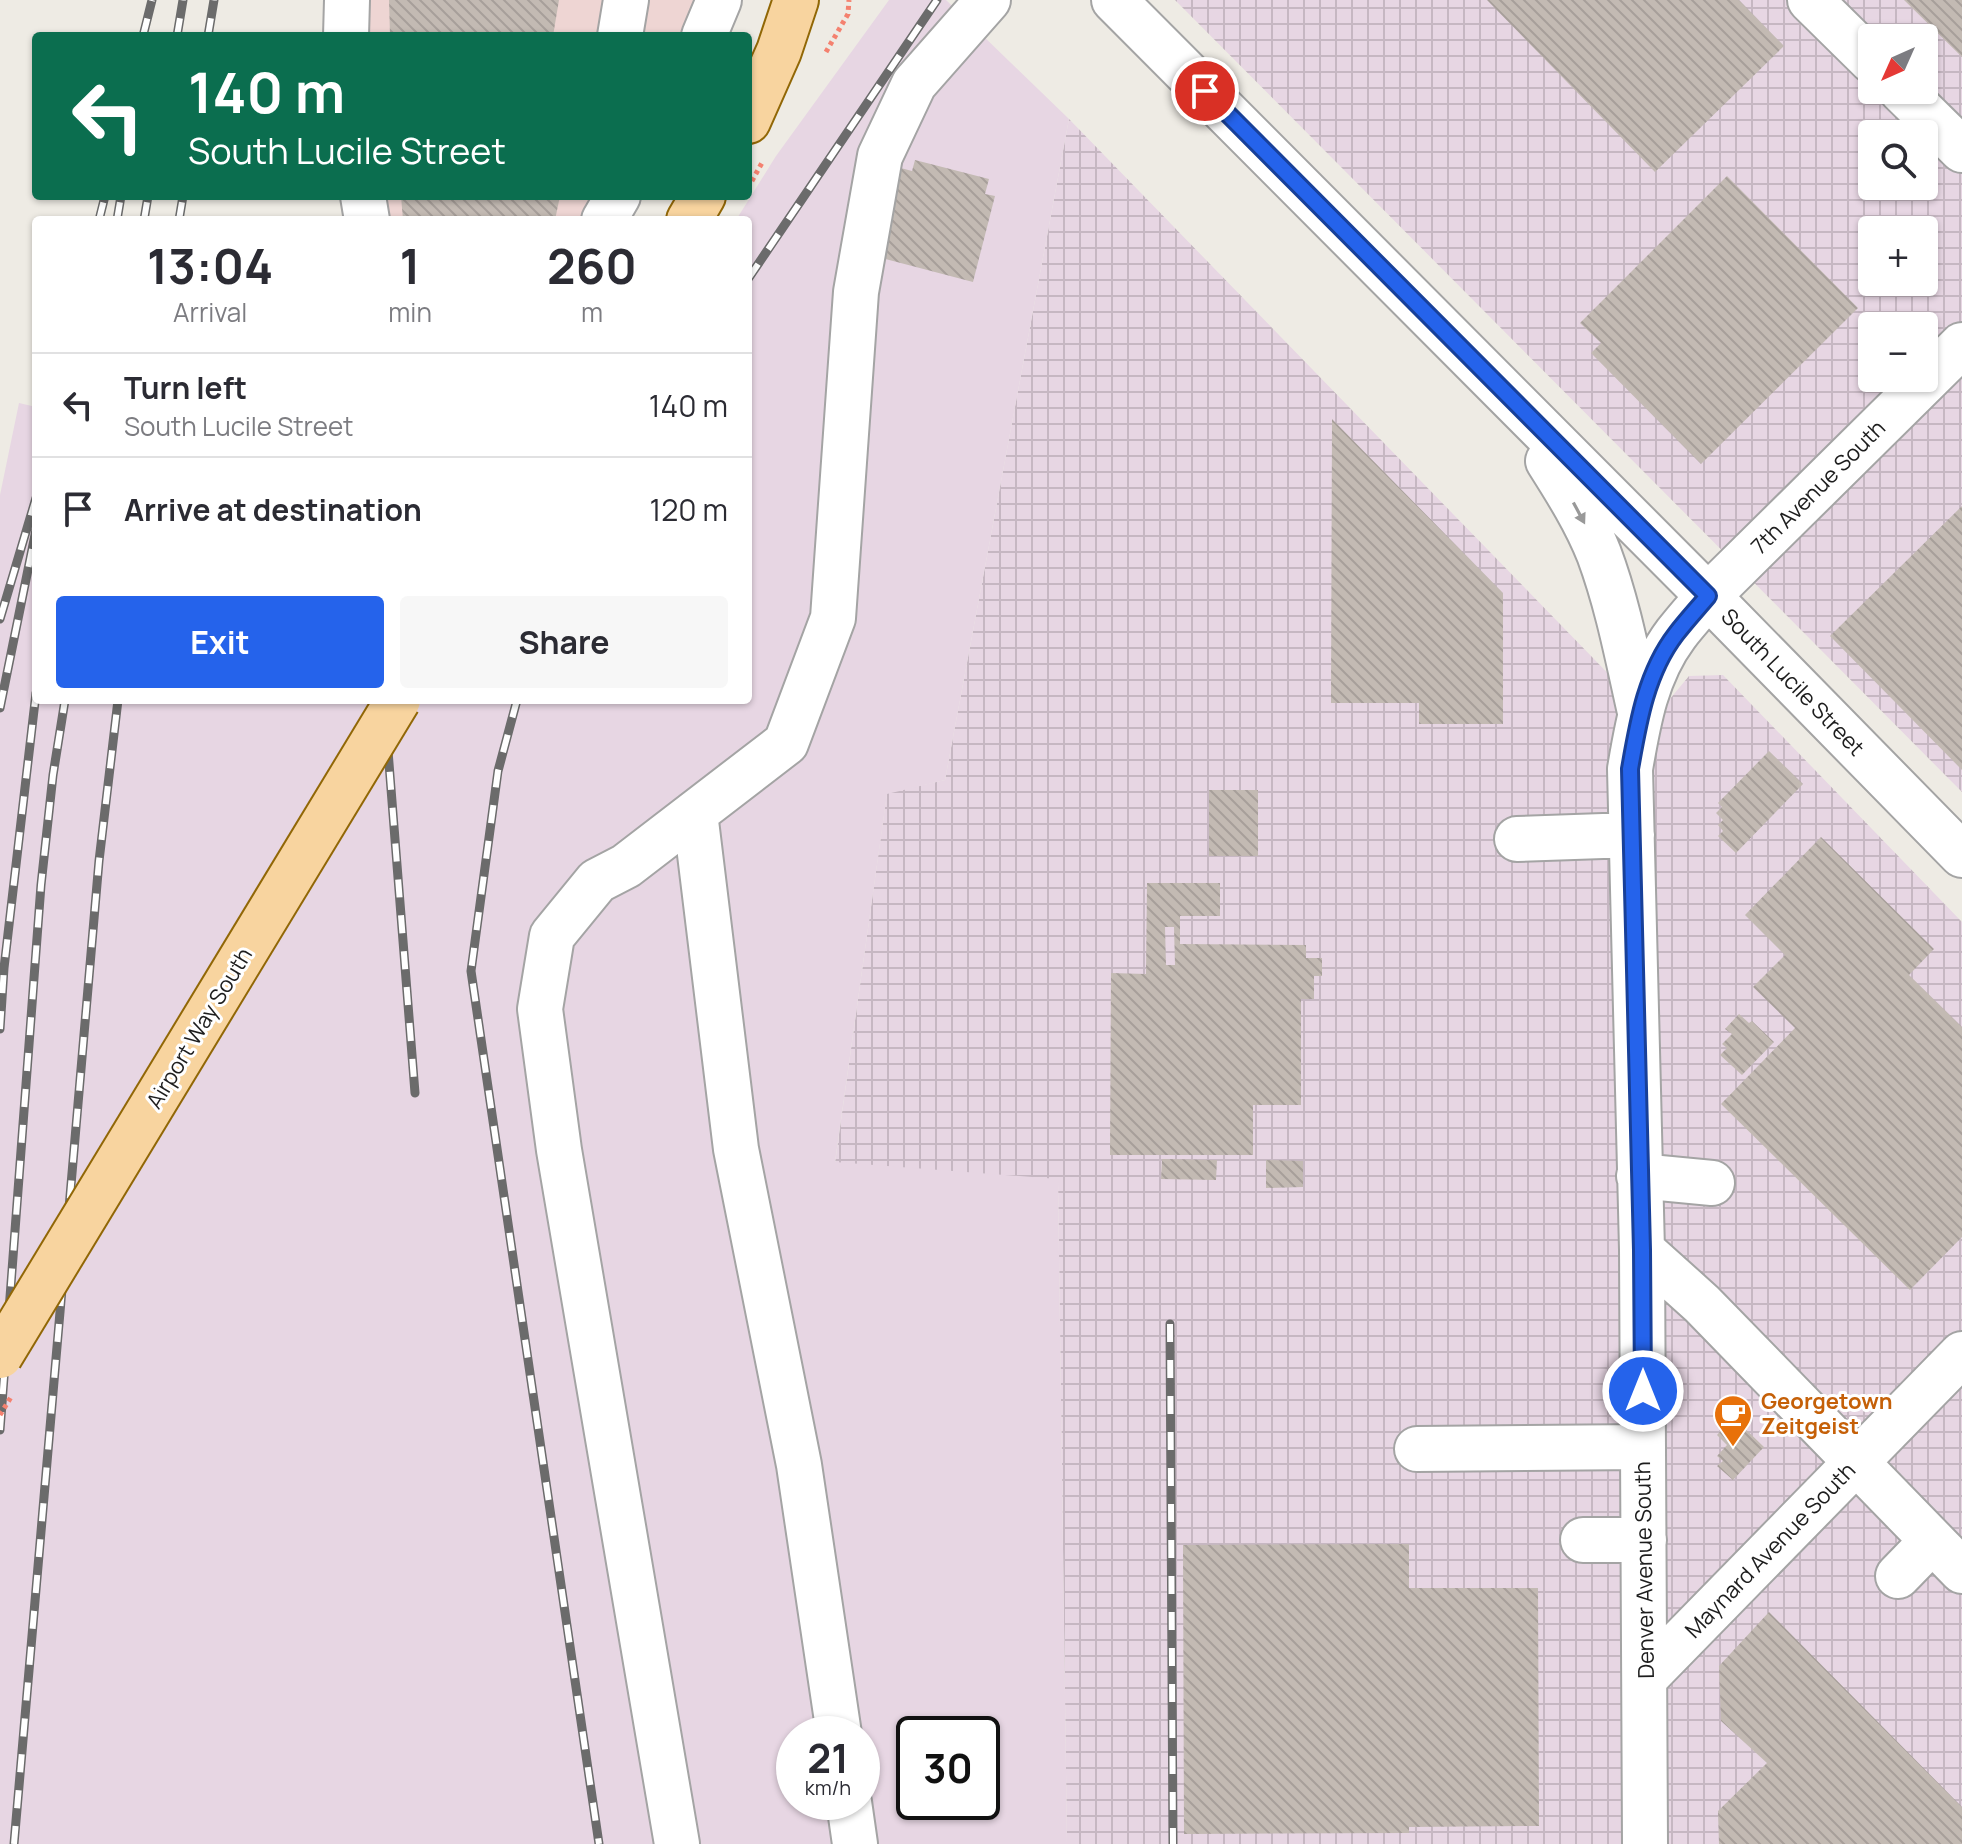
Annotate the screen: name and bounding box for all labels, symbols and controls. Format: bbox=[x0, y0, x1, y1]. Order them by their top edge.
north arrow bbox=[1858, 24, 1938, 104]
map controls bbox=[1858, 24, 1938, 392]
text: 140 m bbox=[188, 53, 345, 130]
pin bbox=[1171, 57, 1239, 125]
icon: left bbox=[56, 64, 160, 168]
icon: arrive bbox=[1183, 69, 1227, 113]
button: search bbox=[1858, 120, 1938, 200]
text: South Lucile Street bbox=[188, 126, 506, 175]
button: + bbox=[1858, 216, 1938, 296]
text: 13:04 bbox=[147, 233, 273, 298]
text: 1 bbox=[400, 233, 421, 298]
text: 260 bbox=[547, 233, 637, 298]
text: Arrival bbox=[173, 294, 247, 330]
text: min bbox=[388, 294, 432, 330]
text: m bbox=[581, 294, 603, 330]
button: − bbox=[1858, 312, 1938, 392]
text: Turn left bbox=[124, 367, 247, 408]
icon: left bbox=[56, 383, 100, 427]
text: 140 m bbox=[649, 385, 728, 426]
text: South Lucile Street bbox=[124, 408, 354, 444]
street label: 7th Avenue South bbox=[1744, 413, 1892, 561]
icon: arrive bbox=[56, 487, 100, 531]
text: Arrive at destination bbox=[124, 489, 422, 530]
text: 120 m bbox=[649, 489, 728, 530]
one-way arrow bbox=[1573, 501, 1586, 524]
button: Exit bbox=[56, 596, 384, 688]
button: Share bbox=[400, 596, 728, 688]
street label: South Lucile Street bbox=[1715, 602, 1871, 762]
street label: Airport Way South bbox=[139, 942, 259, 1114]
position arrow bbox=[1601, 1349, 1685, 1433]
place label: Georgetown Zeitgeist bbox=[1761, 1386, 1893, 1441]
cafe icon: Georgetown Zeitgeist bbox=[1712, 1393, 1754, 1448]
street label: Maynard Avenue South bbox=[1678, 1456, 1862, 1644]
street label: Denver Avenue South bbox=[1627, 1461, 1661, 1679]
speed limit sign: 30 bbox=[896, 1716, 1000, 1820]
text: 21 bbox=[807, 1730, 849, 1785]
text: km/h bbox=[805, 1774, 851, 1801]

